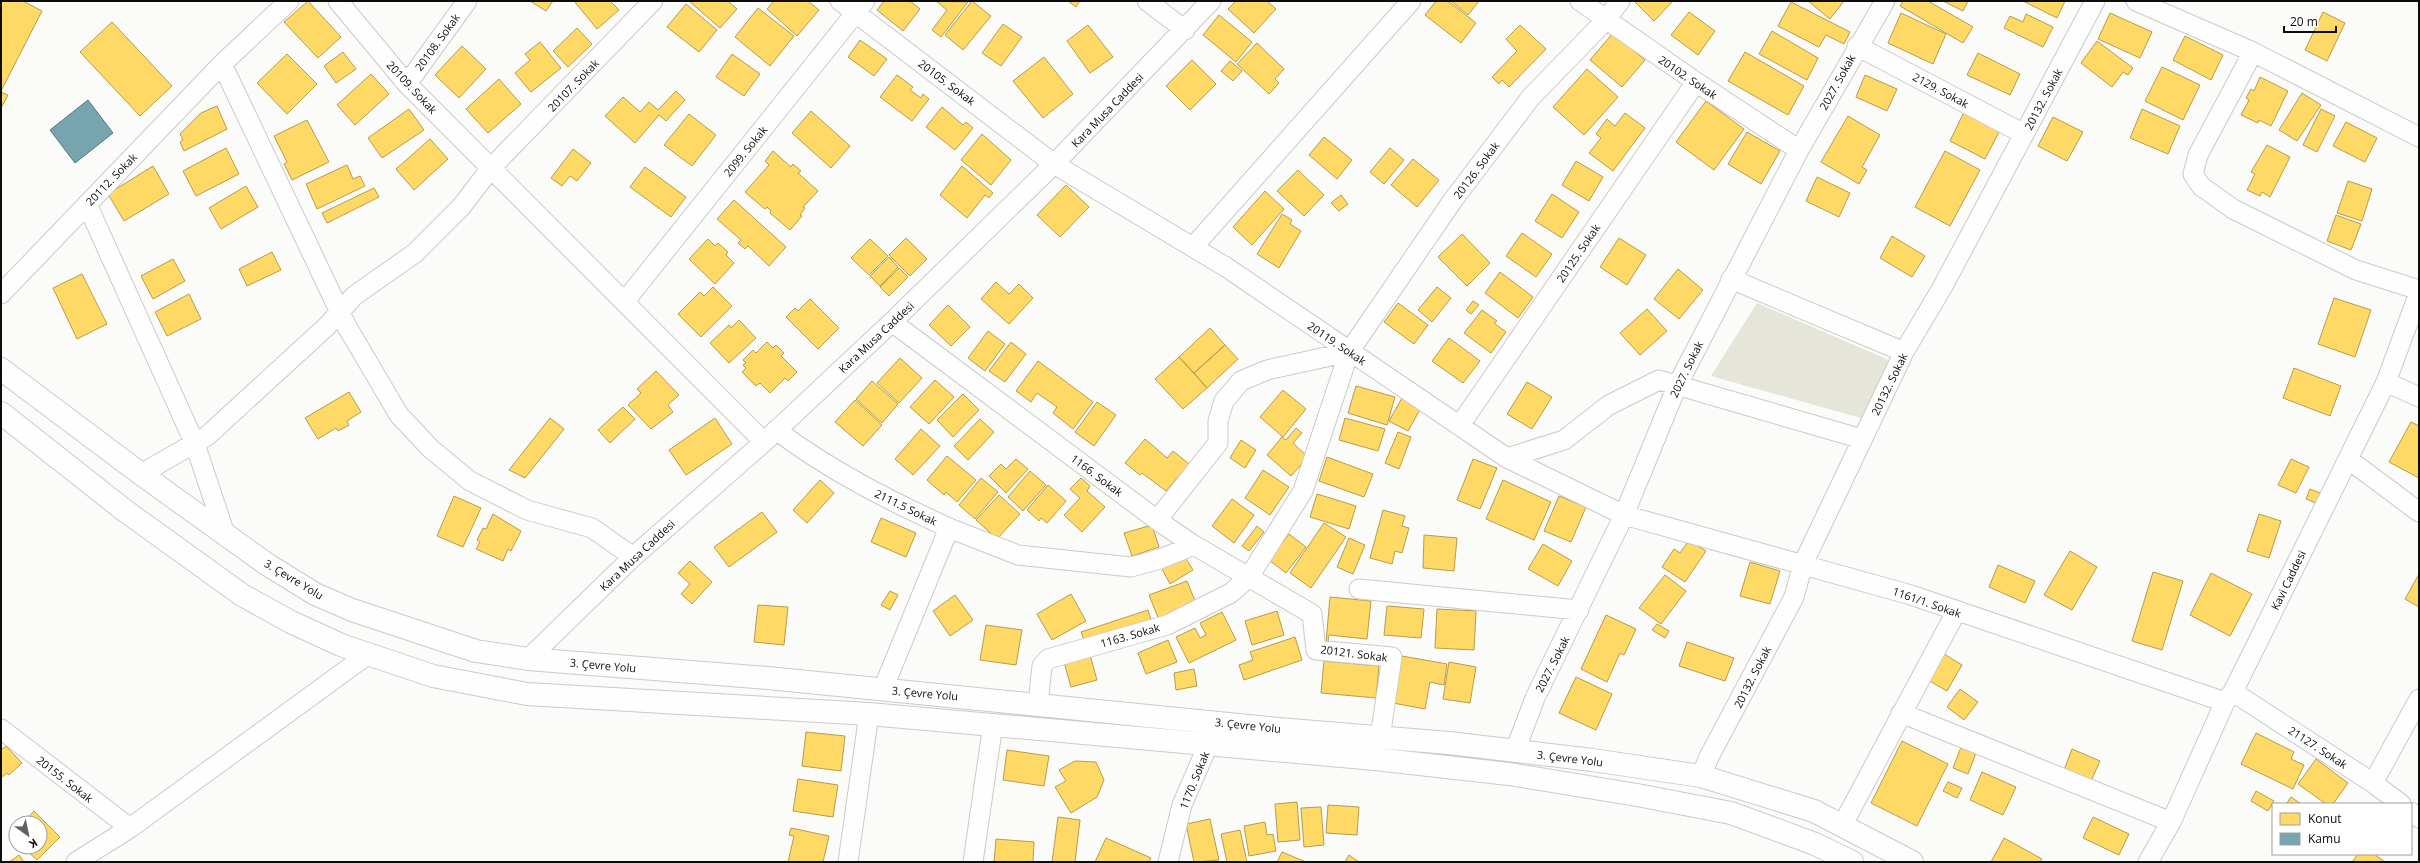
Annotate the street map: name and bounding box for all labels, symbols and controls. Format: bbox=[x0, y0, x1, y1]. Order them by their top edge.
scale bar bbox=[2284, 8, 2336, 34]
street label: 20108. Sokak bbox=[411, 10, 463, 74]
text: 20 m bbox=[2290, 13, 2318, 30]
street label: 2027. Sokak bbox=[1816, 51, 1859, 112]
street label: 20102. Sokak bbox=[1656, 52, 1720, 102]
street label: 20107. Sokak bbox=[544, 55, 602, 114]
street label: 20105. Sokak bbox=[916, 56, 979, 108]
street label: 20109. Sokak bbox=[383, 57, 441, 117]
street label: 20132. Sokak bbox=[2021, 65, 2066, 132]
street label: 2129. Sokak bbox=[1910, 69, 1972, 111]
street label: Kara Musa Caddesi bbox=[1068, 70, 1146, 150]
street label: 2099. Sokak bbox=[720, 122, 770, 180]
street label: 20126. Sokak bbox=[1450, 138, 1502, 201]
street label: 20112. Sokak bbox=[82, 149, 140, 208]
street label: 20125. Sokak bbox=[1553, 221, 1603, 285]
street label: Kara Musa Caddesi bbox=[835, 298, 917, 376]
street label: 20119. Sokak bbox=[1305, 318, 1369, 368]
street label: 2027. Sokak bbox=[1666, 338, 1706, 400]
street label: 20132. Sokak bbox=[1867, 350, 1911, 418]
street label: 1166. Sokak bbox=[1068, 451, 1126, 500]
street label: 2111.5 Sokak bbox=[872, 485, 940, 529]
street label: Kara Musa Caddesi bbox=[596, 516, 678, 594]
street label: Kavi Caddesi bbox=[2267, 548, 2309, 612]
street label: 3. Çevre Yolu bbox=[262, 555, 326, 603]
street label: 1161/1. Sokak bbox=[1891, 583, 1963, 621]
street label: 1163. Sokak bbox=[1099, 619, 1162, 651]
street label: 2027. Sokak bbox=[1531, 633, 1573, 695]
street label: 20121. Sokak bbox=[1320, 641, 1389, 665]
street label: 20132. Sokak bbox=[1730, 643, 1774, 710]
street label: 3. Çevre Yolu bbox=[569, 655, 637, 675]
street label: 3. Çevre Yolu bbox=[891, 683, 959, 703]
street label: 3. Çevre Yolu bbox=[1214, 714, 1282, 736]
street label: 21127. Sokak bbox=[2286, 722, 2351, 772]
street label: 3. Çevre Yolu bbox=[1536, 747, 1604, 769]
street label: 1170. Sokak bbox=[1176, 749, 1213, 811]
street label: 20155. Sokak bbox=[34, 752, 96, 806]
legend bbox=[2272, 803, 2412, 855]
text: Konut bbox=[2308, 810, 2342, 827]
north arrow bbox=[8, 815, 48, 855]
text: Kamu bbox=[2308, 830, 2340, 847]
text: K bbox=[26, 836, 41, 852]

